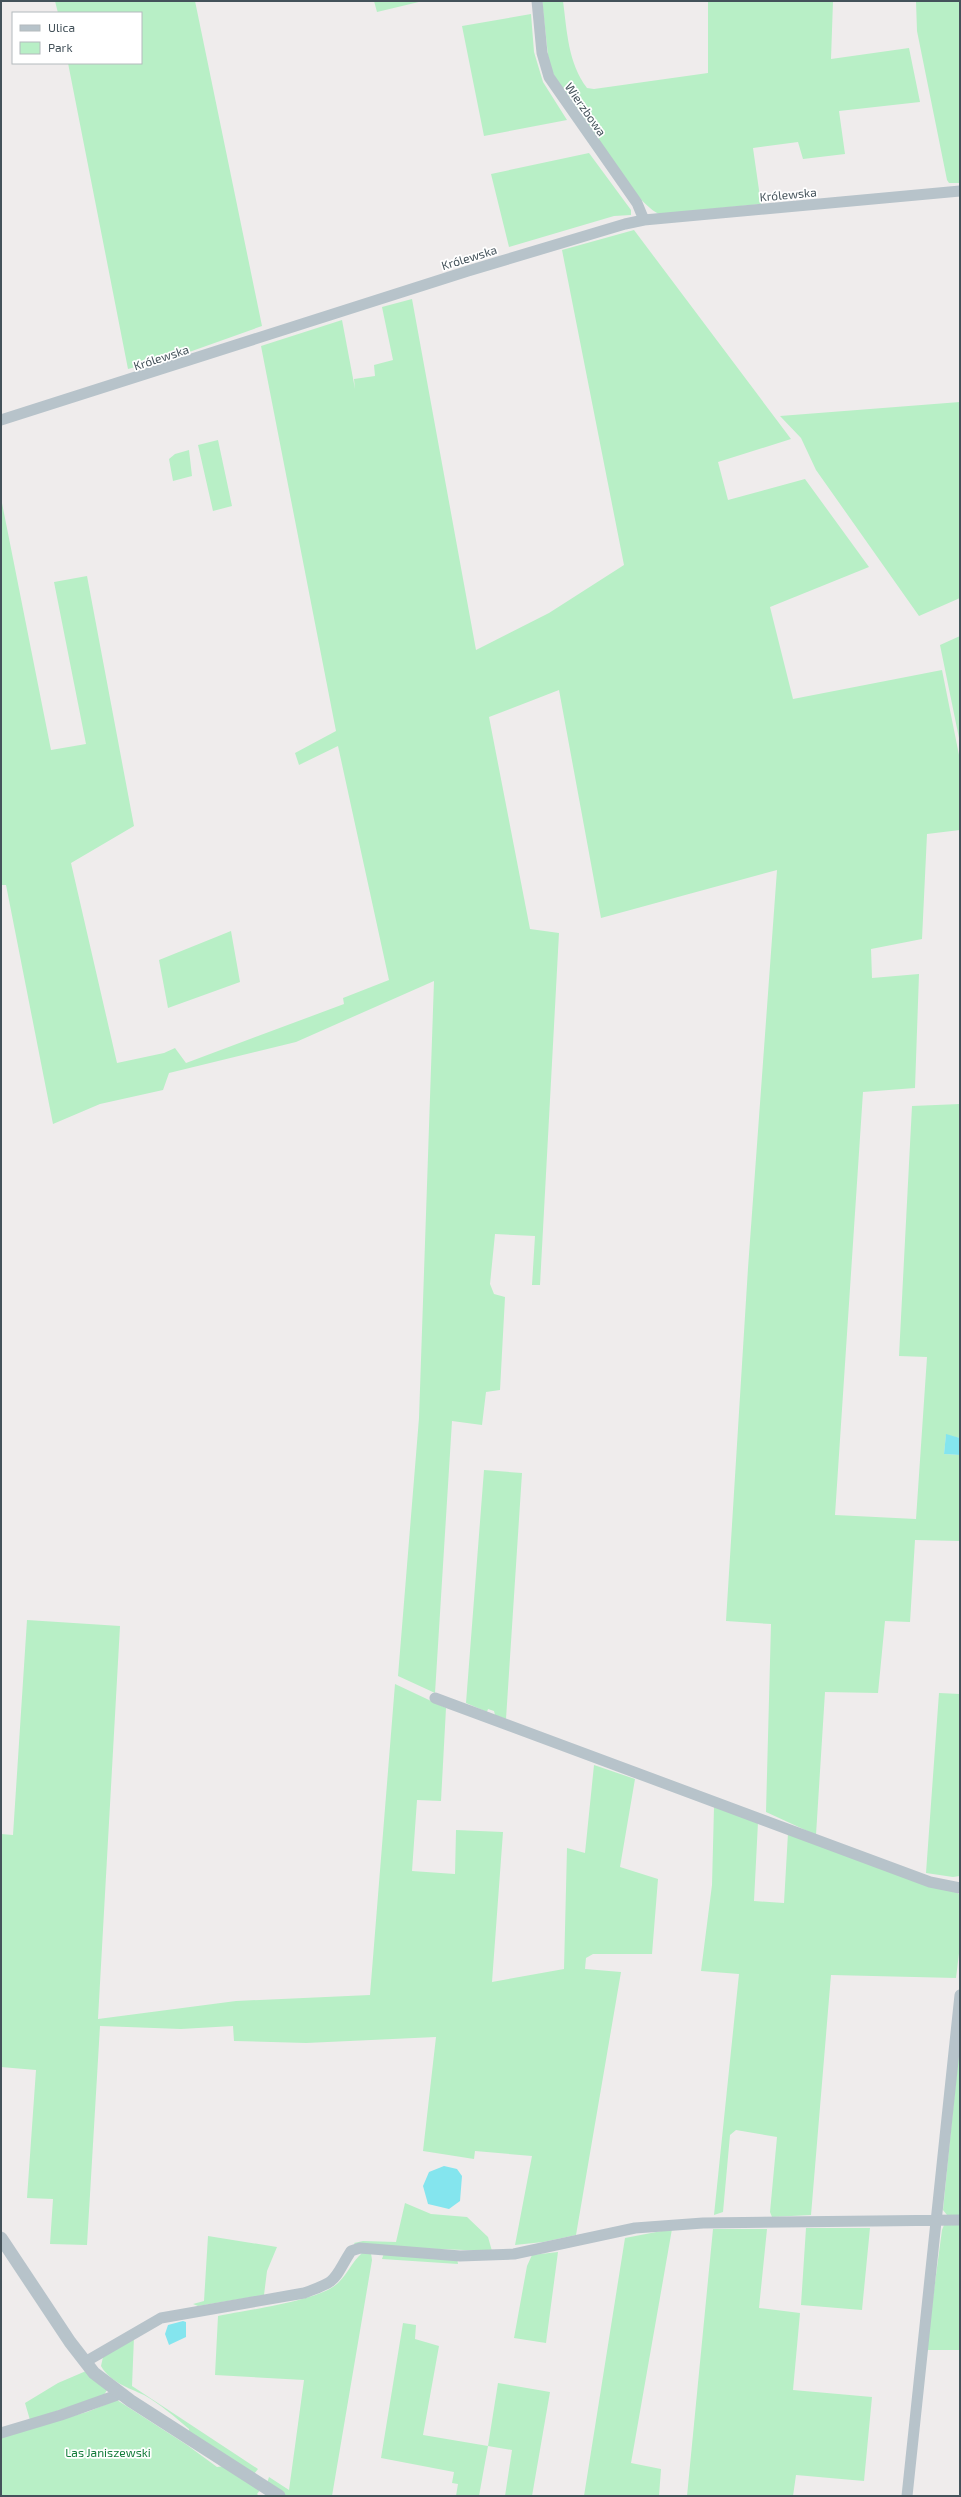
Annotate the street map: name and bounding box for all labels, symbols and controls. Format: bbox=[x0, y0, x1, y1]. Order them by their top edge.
legend bbox=[12, 12, 142, 64]
text: Ulica bbox=[48, 20, 75, 34]
text: Park bbox=[48, 40, 73, 54]
street label: Wierzbowa bbox=[563, 80, 609, 138]
street label: Królewska bbox=[759, 185, 817, 203]
street label: Królewska bbox=[440, 242, 498, 272]
street label: Królewska bbox=[132, 341, 190, 373]
park label: Las Janiszewski bbox=[65, 2445, 151, 2459]

